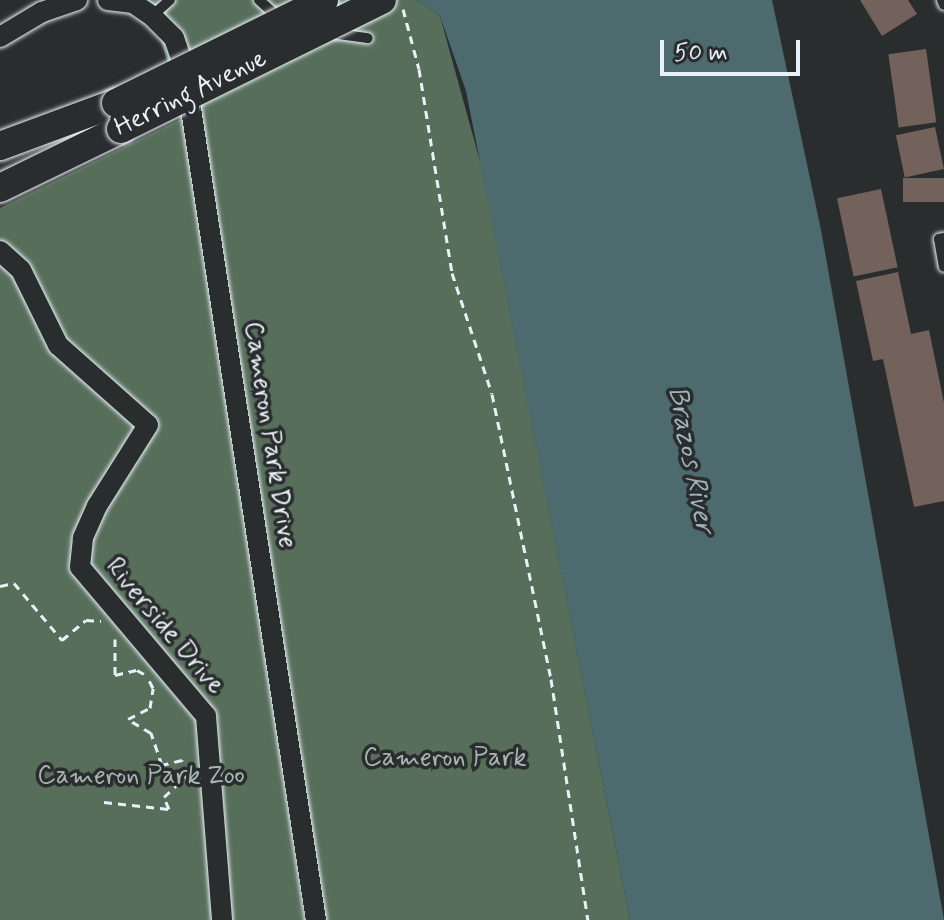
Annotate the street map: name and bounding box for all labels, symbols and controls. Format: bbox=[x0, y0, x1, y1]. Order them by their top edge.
scale bar bbox=[664, 24, 804, 74]
text: 50 m bbox=[674, 38, 728, 69]
street label: Herring Avenue bbox=[107, 42, 275, 146]
street label: Cameron Park Drive bbox=[236, 321, 302, 549]
water label: Brazos River bbox=[659, 383, 721, 537]
street label: Riverside Drive bbox=[99, 553, 229, 701]
park label: Cameron Park bbox=[365, 743, 525, 775]
park label: Cameron Park Zoo bbox=[37, 761, 245, 793]

